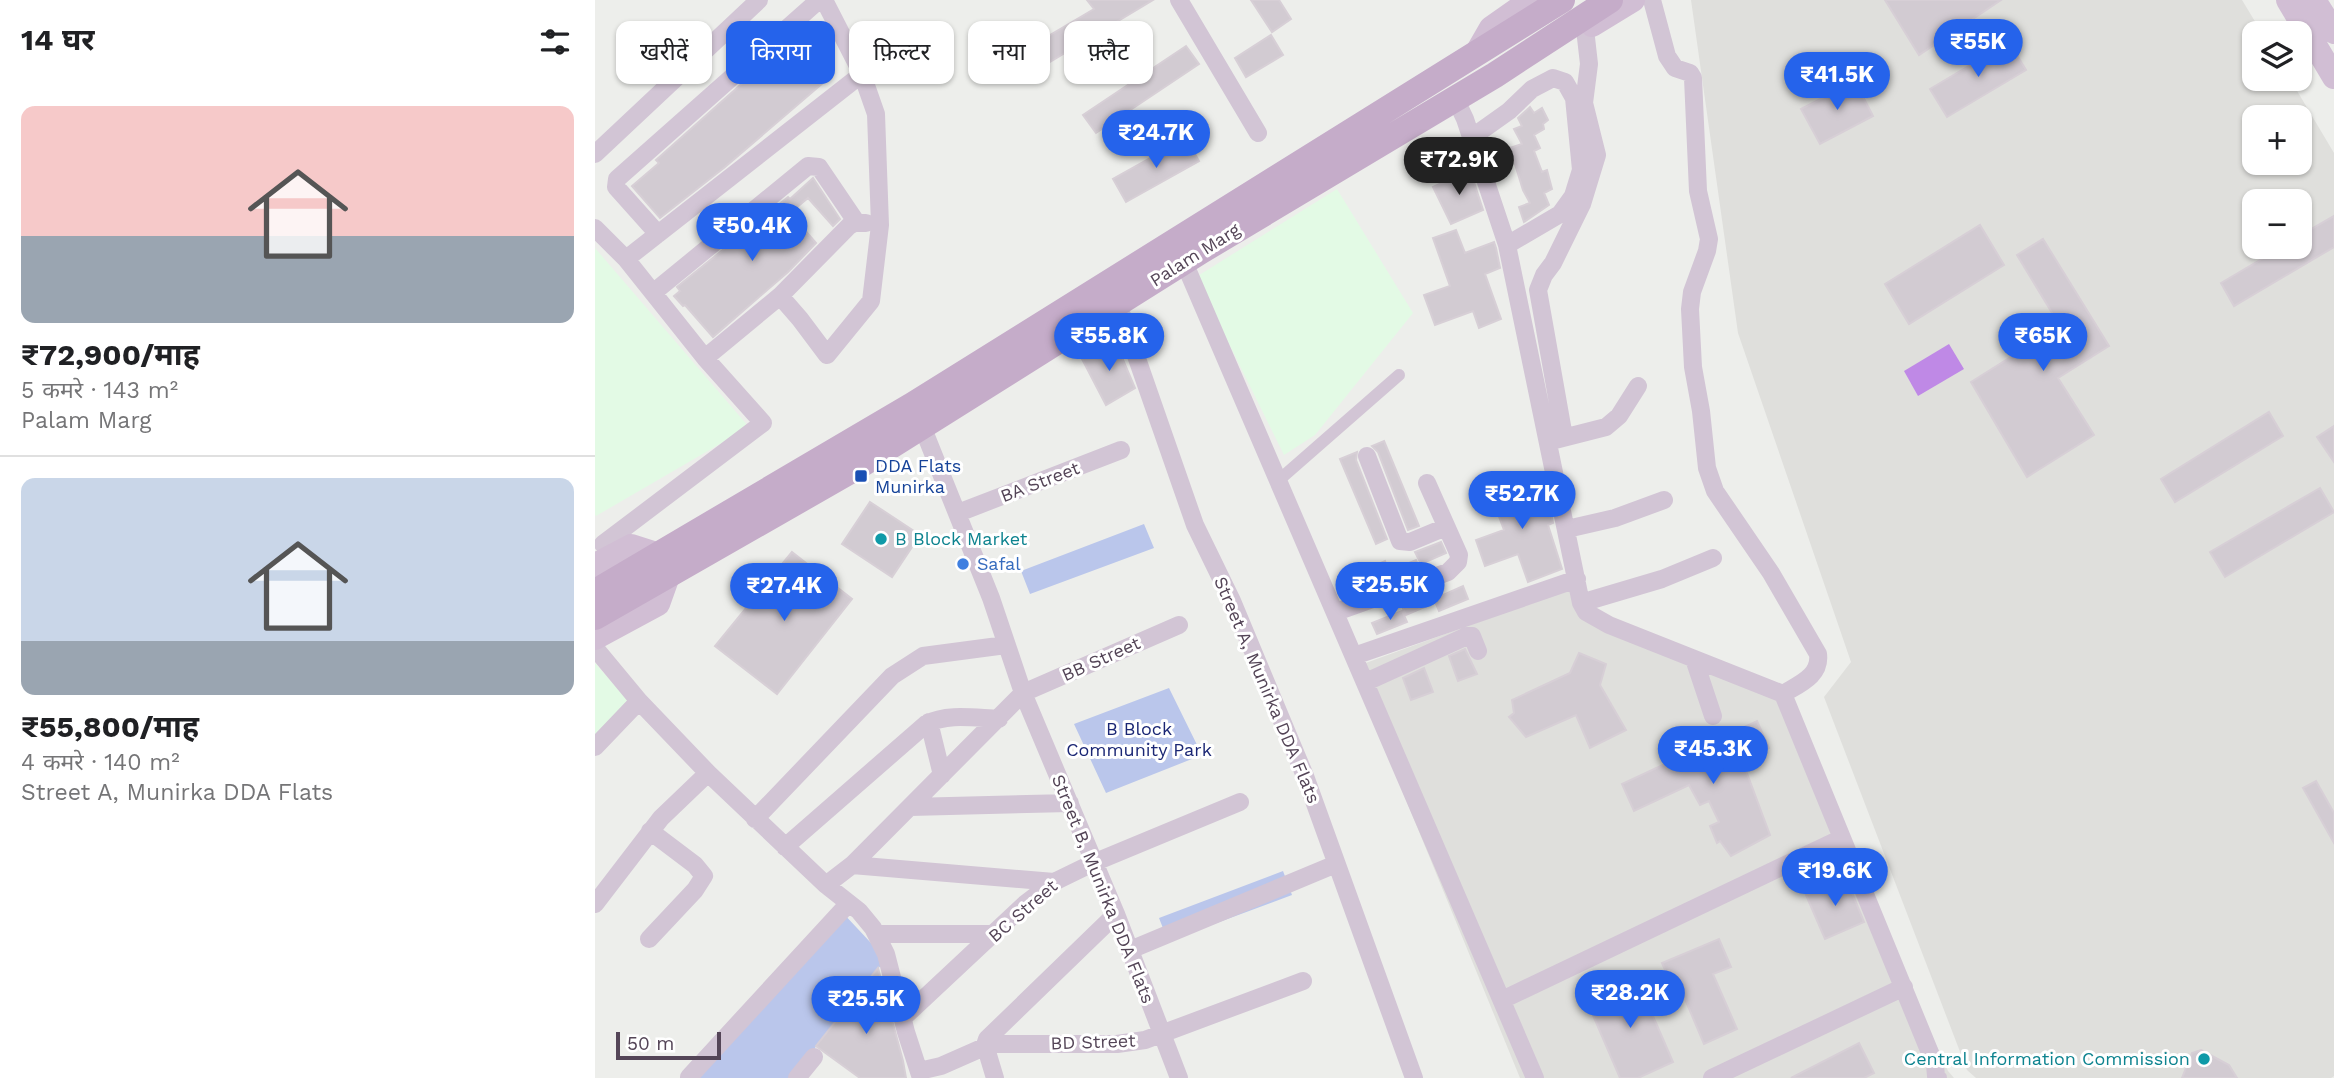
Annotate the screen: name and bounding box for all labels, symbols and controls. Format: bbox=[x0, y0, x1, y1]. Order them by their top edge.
pin: ₹55K bbox=[1937, 20, 2019, 79]
chip: खरीदें bbox=[616, 21, 712, 84]
chip: किराया bbox=[726, 21, 835, 84]
chip: फ़िल्टर bbox=[849, 21, 954, 84]
chip: नया bbox=[968, 21, 1050, 84]
chip: फ़्लैट bbox=[1064, 21, 1153, 84]
map controls bbox=[2242, 21, 2312, 259]
button: layers bbox=[2242, 21, 2312, 91]
text: 14 घर bbox=[21, 22, 95, 57]
icon: filters bbox=[536, 23, 574, 61]
text: ₹55K bbox=[1950, 28, 2006, 55]
pin: ₹41.5K bbox=[1780, 52, 1894, 112]
text: ₹41.5K bbox=[1800, 61, 1874, 88]
button: + bbox=[2242, 105, 2312, 175]
pin: ₹24.7K bbox=[1099, 110, 1213, 170]
text: ₹24.7K bbox=[1118, 119, 1194, 146]
pin: ₹72.9K bbox=[1402, 138, 1516, 197]
text: ₹72.9K bbox=[1420, 146, 1498, 173]
icon: home bbox=[235, 151, 361, 277]
button: − bbox=[2242, 189, 2312, 259]
pin: ₹50.4K bbox=[695, 204, 809, 263]
text: ₹50.4K bbox=[712, 212, 792, 239]
street label: Palam Marg bbox=[1146, 218, 1244, 291]
pin: ₹55.8K bbox=[1052, 314, 1166, 373]
pin: ₹65K bbox=[2002, 314, 2084, 373]
text: ₹55.8K bbox=[1070, 322, 1148, 349]
text: ₹65K bbox=[2014, 322, 2072, 349]
text: ₹72,900/माह bbox=[21, 337, 200, 372]
text: 5 कमरे · 143 m² bbox=[21, 377, 178, 404]
text: Palam Marg bbox=[21, 407, 151, 434]
place label: DDA Flats Munirka bbox=[875, 455, 961, 497]
street label: BA Street bbox=[997, 457, 1083, 506]
marker: DDA Flats Munirka bbox=[853, 468, 869, 484]
pin: ₹52.7K bbox=[1465, 472, 1579, 531]
text: ₹52.7K bbox=[1485, 480, 1559, 507]
icon: home bbox=[235, 523, 361, 649]
place label: B Block Market bbox=[895, 528, 1028, 549]
marker: B Block Market bbox=[873, 531, 889, 547]
place label: Safal bbox=[977, 553, 1021, 574]
marker: Safal bbox=[955, 556, 971, 572]
pin: ₹25.5K bbox=[1333, 562, 1447, 622]
pin: ₹27.4K bbox=[727, 564, 841, 623]
text: ₹25.5K bbox=[1352, 571, 1428, 598]
text: ₹27.4K bbox=[746, 572, 822, 599]
street label: Street A, Munirka DDA Flats bbox=[1210, 573, 1325, 806]
street label: BB Street bbox=[1058, 632, 1144, 685]
text: ₹55,800/माह bbox=[21, 709, 199, 744]
park label: B Block Community Park bbox=[1066, 718, 1212, 760]
pin: ₹45.3K bbox=[1656, 726, 1770, 786]
text: ₹45.3K bbox=[1674, 735, 1752, 762]
text: 4 कमरे · 140 m² bbox=[21, 749, 180, 776]
street label: Street B, Munirka DDA Flats bbox=[1048, 771, 1159, 1006]
text: Street A, Munirka DDA Flats bbox=[21, 779, 333, 806]
pin: ₹19.6K bbox=[1778, 848, 1892, 908]
text: ₹19.6K bbox=[1798, 857, 1872, 884]
street label: BC Street bbox=[984, 875, 1062, 946]
pin: ₹28.2K bbox=[1573, 970, 1687, 1030]
pin: ₹25.5K bbox=[809, 976, 923, 1036]
text: ₹28.2K bbox=[1591, 979, 1669, 1006]
text: ₹25.5K bbox=[828, 985, 904, 1012]
scale bar bbox=[616, 1029, 721, 1061]
street label: BD Street bbox=[1050, 1030, 1136, 1053]
text: 50 m bbox=[627, 1032, 674, 1055]
place label: Central Information Commission bbox=[1904, 1048, 2190, 1069]
marker: Central Information Commission bbox=[2196, 1051, 2212, 1067]

